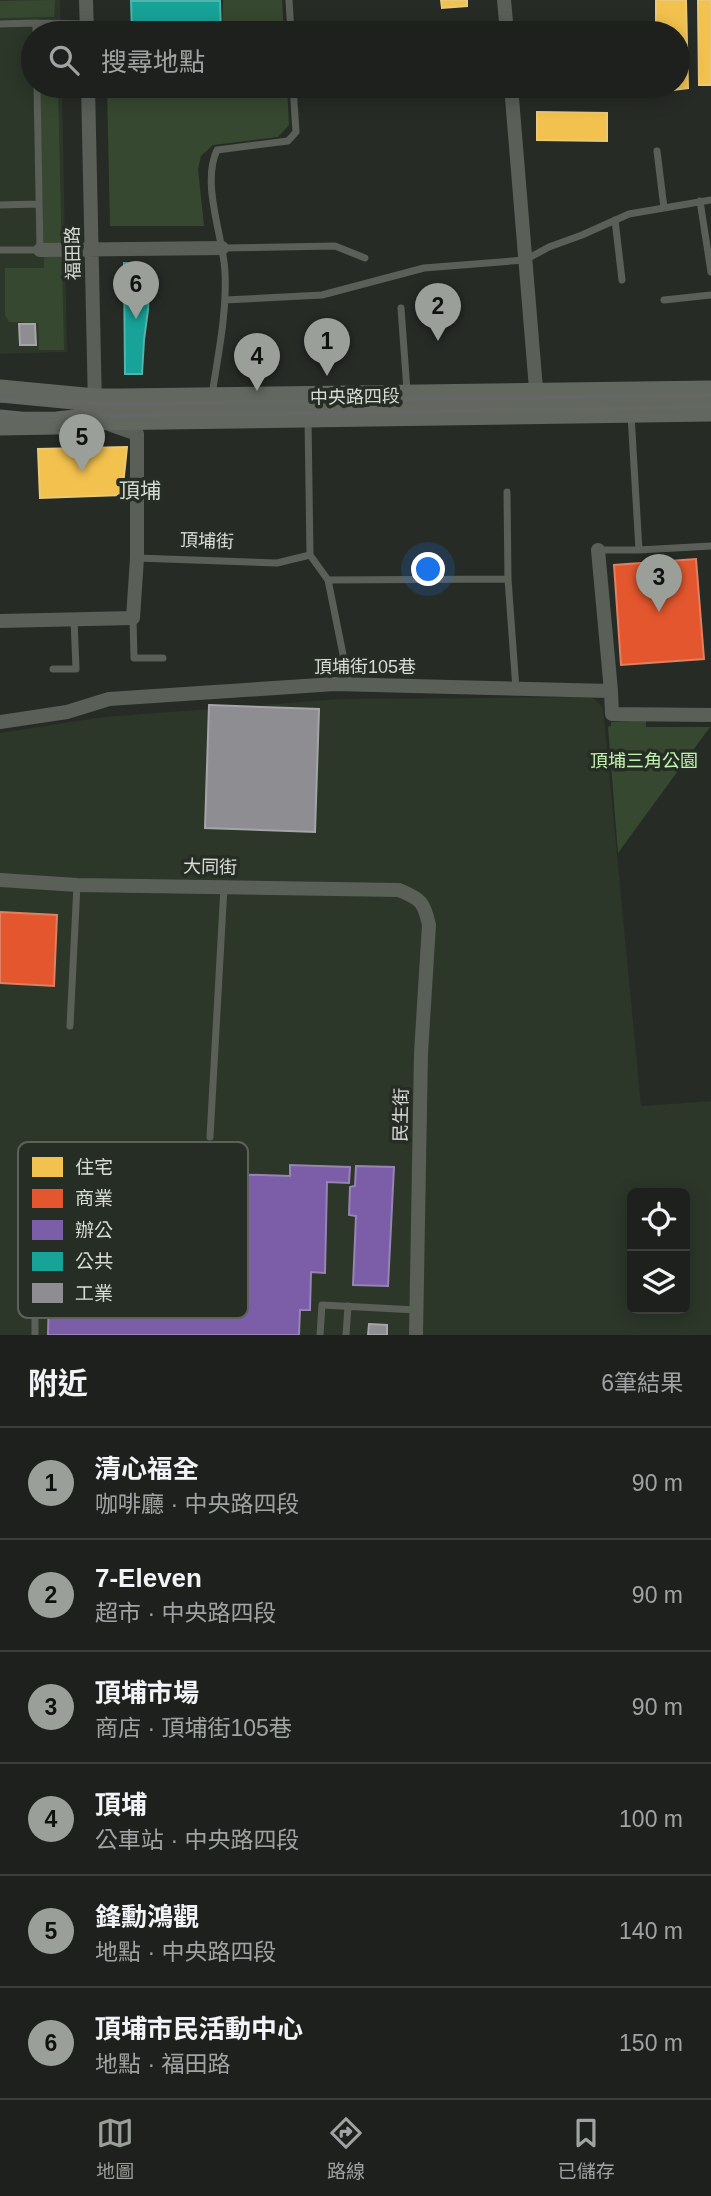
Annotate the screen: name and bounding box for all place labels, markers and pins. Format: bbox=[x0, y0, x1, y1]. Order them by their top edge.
pin: 6 bbox=[113, 261, 159, 319]
pin: 2 bbox=[415, 283, 461, 341]
pin: 1 bbox=[304, 318, 350, 376]
pin: 4 bbox=[234, 333, 280, 391]
pin: 5 bbox=[59, 414, 105, 472]
pin: 3 bbox=[636, 554, 682, 612]

